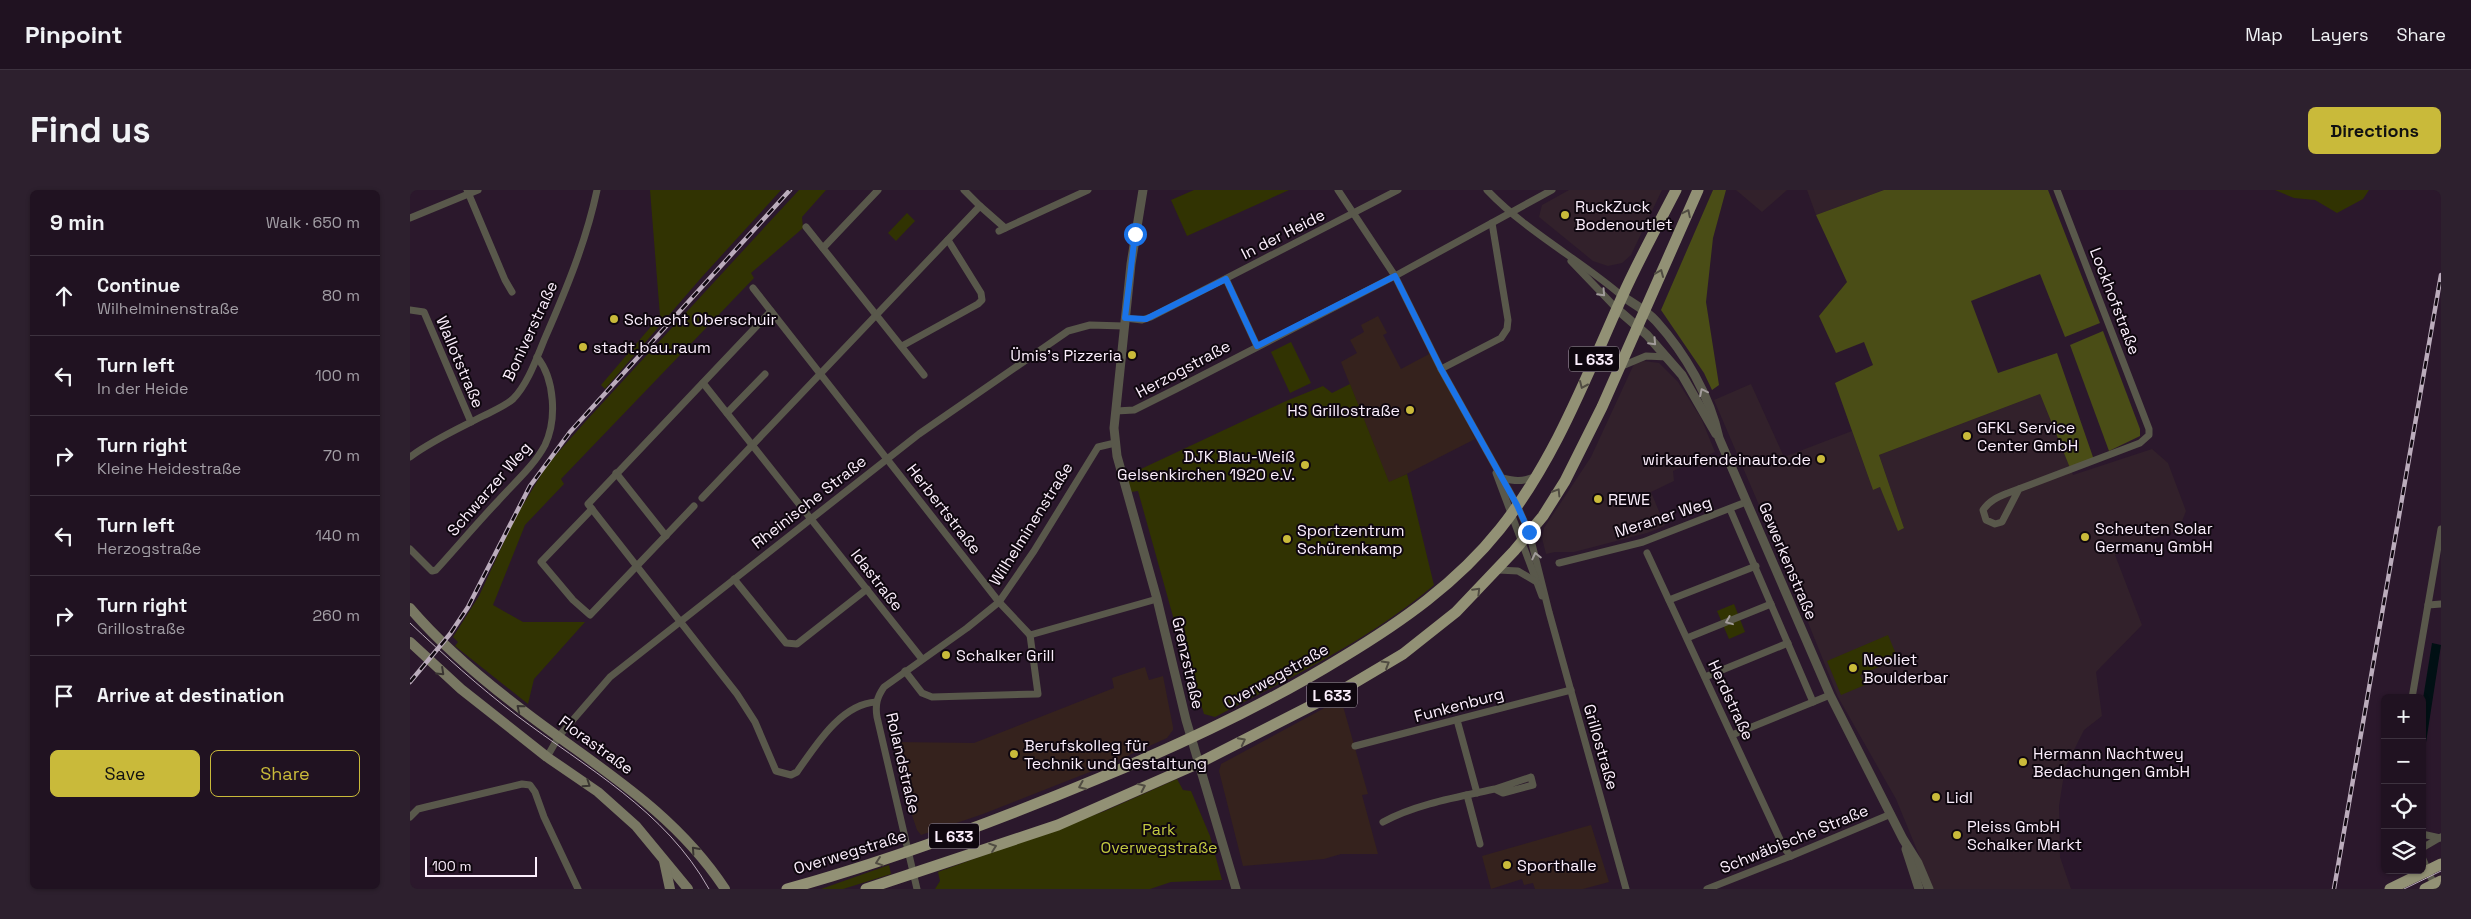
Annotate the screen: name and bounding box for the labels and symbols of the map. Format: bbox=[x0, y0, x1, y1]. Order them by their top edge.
place label: RuckZuck Bodenoutlet bbox=[1575, 196, 1673, 235]
street label: In der Heide bbox=[1238, 204, 1328, 264]
marker: RuckZuck Bodenoutlet bbox=[1559, 209, 1571, 221]
one-way arrow bbox=[1680, 209, 1691, 218]
route start bbox=[1124, 223, 1147, 246]
street label: Lockhofstraße bbox=[2085, 244, 2145, 358]
one-way arrow bbox=[1654, 270, 1664, 278]
street label: Boniverstraße bbox=[498, 278, 562, 384]
one-way arrow bbox=[1596, 287, 1605, 296]
place label: Schacht Oberschuir bbox=[624, 309, 777, 330]
street label: Wallotstraße bbox=[431, 313, 489, 411]
marker: Schacht Oberschuir bbox=[608, 313, 620, 325]
street label: Herzogstraße bbox=[1132, 335, 1234, 403]
one-way arrow bbox=[1647, 336, 1656, 345]
place label: stadt.bau.raum bbox=[593, 337, 711, 358]
marker: stadt.bau.raum bbox=[577, 341, 589, 353]
place label: Ümis's Pizzeria bbox=[1010, 345, 1122, 366]
road number: L 633 bbox=[1569, 346, 1619, 372]
marker: Ümis's Pizzeria bbox=[1126, 349, 1138, 361]
one-way arrow bbox=[1578, 380, 1589, 389]
one-way arrow bbox=[1699, 388, 1709, 397]
place label: HS Grillostraße bbox=[1287, 400, 1400, 421]
marker: HS Grillostraße bbox=[1404, 404, 1416, 416]
place label: GFKL Service Center GmbH bbox=[1977, 417, 2078, 456]
marker: GFKL Service Center GmbH bbox=[1961, 430, 1973, 442]
street label: Schwarzer Weg bbox=[442, 438, 536, 540]
place label: DJK Blau-Weiß Gelsenkirchen 1920 e.V. bbox=[1117, 446, 1295, 485]
place label: wirkaufendeinauto.de bbox=[1642, 449, 1811, 470]
street label: Rheinische Straße bbox=[747, 451, 871, 553]
marker: wirkaufendeinauto.de bbox=[1815, 453, 1827, 465]
street label: Wilhelminenstraße bbox=[984, 458, 1078, 590]
street label: Herbertstraße bbox=[902, 459, 986, 559]
marker: DJK Blau-Weiß Gelsenkirchen 1920 e.V. bbox=[1299, 459, 1311, 471]
one-way arrow bbox=[1551, 489, 1561, 498]
place label: REWE bbox=[1608, 489, 1650, 510]
street label: Meraner Weg bbox=[1612, 491, 1714, 543]
marker: REWE bbox=[1592, 493, 1604, 505]
street label: Gewerkenstraße bbox=[1754, 499, 1822, 623]
place label: Scheuten Solar Germany GmbH bbox=[2095, 518, 2213, 557]
place label: Sportzentrum Schürenkamp bbox=[1297, 520, 1404, 559]
route end bbox=[1518, 521, 1541, 544]
marker: Scheuten Solar Germany GmbH bbox=[2079, 531, 2091, 543]
marker: Sportzentrum Schürenkamp bbox=[1281, 533, 1293, 545]
street label: Idastraße bbox=[846, 545, 908, 615]
one-way arrow bbox=[1531, 552, 1542, 561]
one-way arrow bbox=[1471, 588, 1480, 597]
street label: Grenzstraße bbox=[1167, 615, 1209, 711]
one-way arrow bbox=[1725, 615, 1734, 625]
street label: Overwegstraße bbox=[1220, 638, 1332, 714]
place label: Schalker Grill bbox=[956, 645, 1054, 666]
marker: Schalker Grill bbox=[940, 649, 952, 661]
place label: Neoliet Boulderbar bbox=[1863, 649, 1949, 688]
street label: Herdstraße bbox=[1703, 657, 1759, 743]
one-way arrow bbox=[1380, 661, 1389, 671]
marker: Neoliet Boulderbar bbox=[1847, 662, 1859, 674]
one-way arrow bbox=[435, 666, 444, 675]
road number: L 633 bbox=[1307, 682, 1357, 708]
street label: Funkenburg bbox=[1412, 683, 1506, 727]
street label: Grillostraße bbox=[1579, 702, 1623, 792]
one-way arrow bbox=[516, 705, 525, 714]
street label: Rolandstraße bbox=[881, 710, 925, 816]
street label: Florastraße bbox=[554, 711, 638, 779]
place label: Berufskolleg für Technik und Gestaltung bbox=[1024, 735, 1207, 774]
one-way arrow bbox=[1237, 737, 1246, 747]
place label: Hermann Nachtwey Bedachungen GmbH bbox=[2033, 743, 2190, 782]
marker: Berufskolleg für Technik und Gestaltung bbox=[1008, 748, 1020, 760]
marker: Hermann Nachtwey Bedachungen GmbH bbox=[2017, 756, 2029, 768]
one-way arrow bbox=[581, 778, 591, 787]
one-way arrow bbox=[1078, 779, 1087, 790]
one-way arrow bbox=[1137, 783, 1146, 793]
place label: Lidl bbox=[1946, 787, 1973, 808]
marker: Lidl bbox=[1930, 791, 1942, 803]
street label: Schwäbische Straße bbox=[1717, 800, 1871, 878]
place label: Pleiss GmbH Schalker Markt bbox=[1967, 816, 2082, 855]
park label: Park Overwegstraße bbox=[1101, 819, 1218, 858]
road number: L 633 bbox=[929, 824, 979, 848]
street label: Overwegstraße bbox=[791, 825, 909, 879]
marker: Pleiss GmbH Schalker Markt bbox=[1951, 829, 1963, 841]
one-way arrow bbox=[988, 843, 997, 853]
one-way arrow bbox=[692, 847, 701, 856]
scale bar bbox=[425, 854, 538, 877]
place label: Sporthalle bbox=[1517, 855, 1597, 876]
one-way arrow bbox=[875, 856, 883, 866]
marker: Sporthalle bbox=[1501, 859, 1513, 871]

